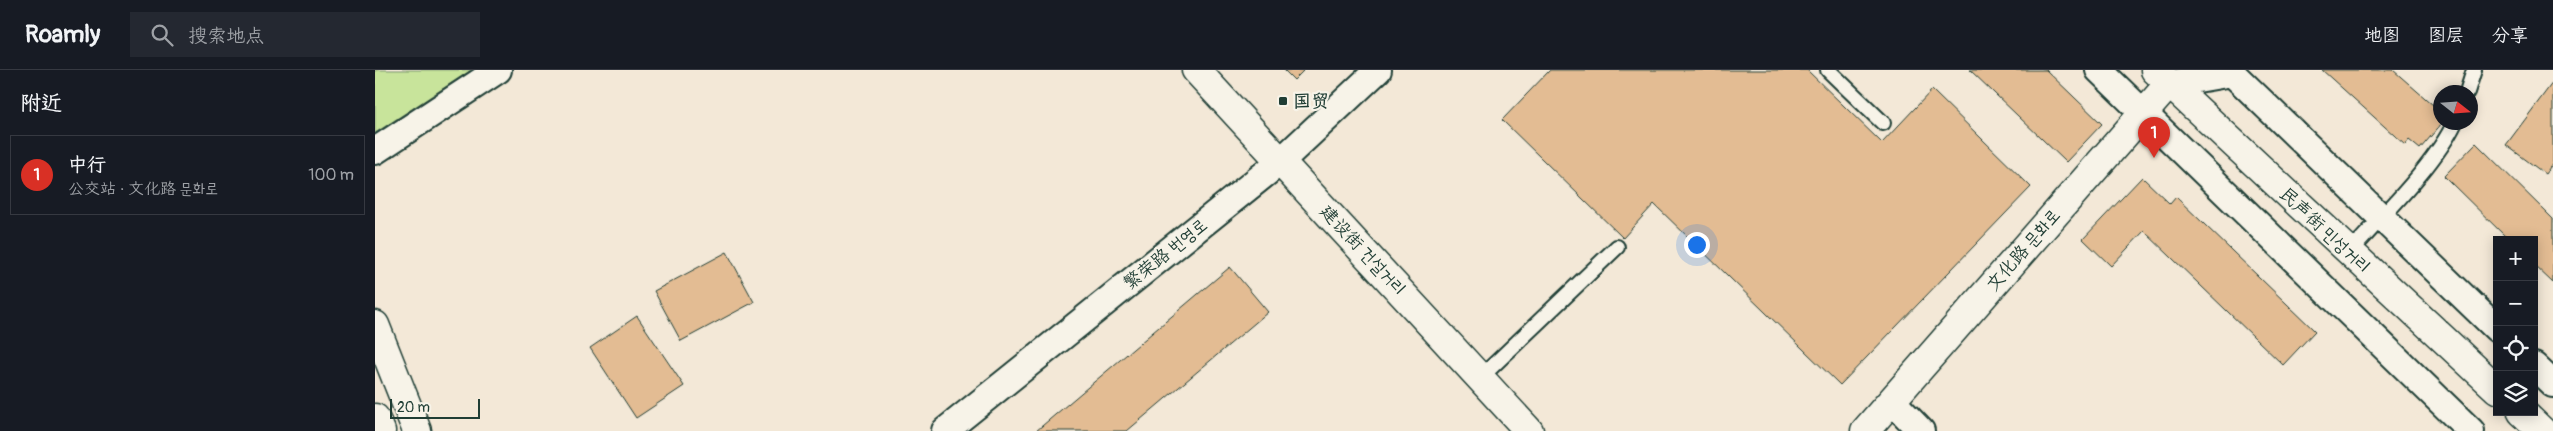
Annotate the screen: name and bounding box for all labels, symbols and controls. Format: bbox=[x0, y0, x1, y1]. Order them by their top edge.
search box bbox=[130, 12, 480, 57]
text: Roamly bbox=[25, 20, 100, 49]
icon: search bbox=[148, 21, 176, 49]
text: 搜索地点 bbox=[188, 24, 264, 48]
text: 地图 bbox=[2364, 24, 2400, 47]
text: 图层 bbox=[2428, 24, 2464, 47]
text: 分享 bbox=[2492, 24, 2528, 47]
north arrow bbox=[2433, 85, 2478, 130]
text: 附近 bbox=[20, 90, 62, 117]
place label: 国贸 bbox=[1293, 90, 1329, 113]
marker: 国贸 bbox=[1277, 95, 1289, 107]
pin: 1 bbox=[2138, 117, 2170, 158]
text: 中行 bbox=[68, 153, 106, 177]
text: 1 bbox=[34, 165, 40, 185]
text: 100 m bbox=[308, 165, 354, 185]
text: 公交站 · 文化路 문화로 bbox=[68, 179, 218, 199]
street label: 民声街 민성거리 bbox=[2274, 182, 2375, 278]
street label: 建设街 건설거리 bbox=[1315, 200, 1411, 301]
street label: 文化路 문화로 bbox=[1981, 205, 2065, 296]
street label: 繁荣路 번영로 bbox=[1119, 214, 1212, 295]
your location bbox=[1684, 232, 1710, 258]
map controls bbox=[2493, 236, 2538, 416]
button: + bbox=[2493, 236, 2538, 281]
button: − bbox=[2493, 281, 2538, 326]
button: locate bbox=[2493, 326, 2538, 371]
button: layers bbox=[2493, 371, 2538, 416]
scale bar bbox=[390, 396, 480, 419]
text: 20 m bbox=[397, 399, 430, 416]

